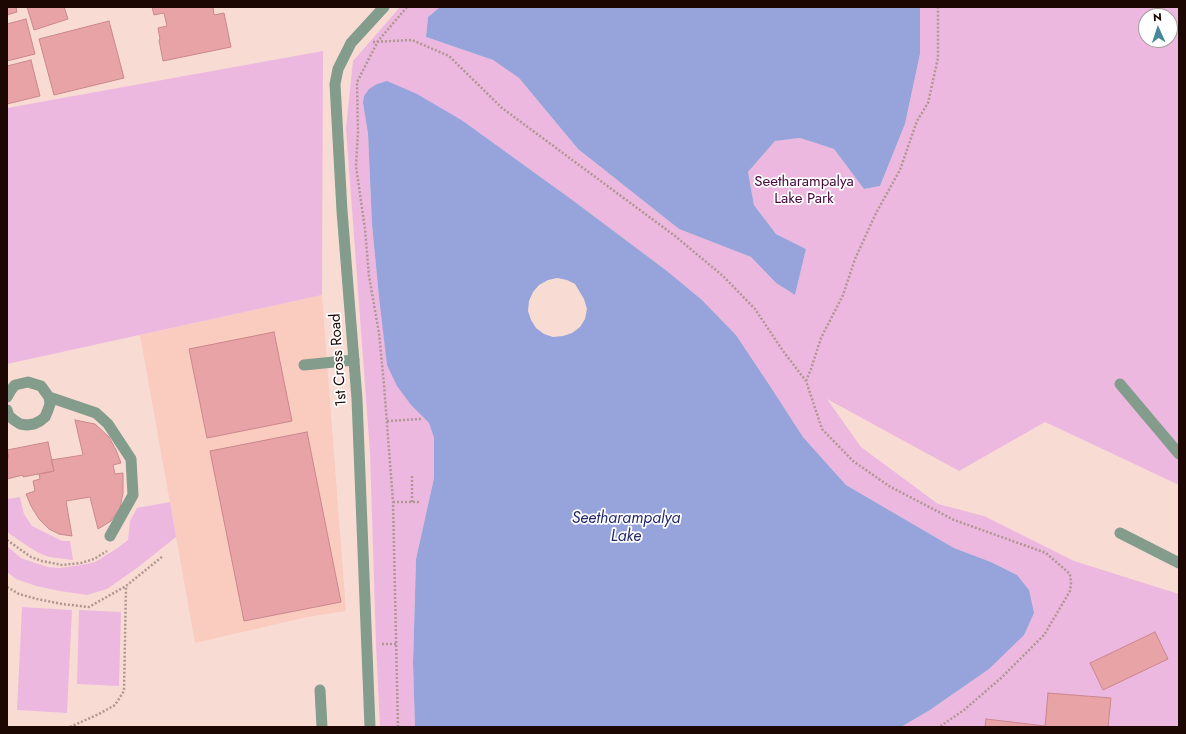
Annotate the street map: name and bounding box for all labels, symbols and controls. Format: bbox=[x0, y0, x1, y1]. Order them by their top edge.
north arrow bbox=[1138, 8, 1178, 48]
text: N bbox=[1153, 9, 1162, 25]
park label: Seetharampalya Lake Park bbox=[754, 173, 854, 208]
street label: 1st Cross Road bbox=[327, 313, 351, 407]
water label: Seetharampalya Lake bbox=[572, 509, 680, 547]

